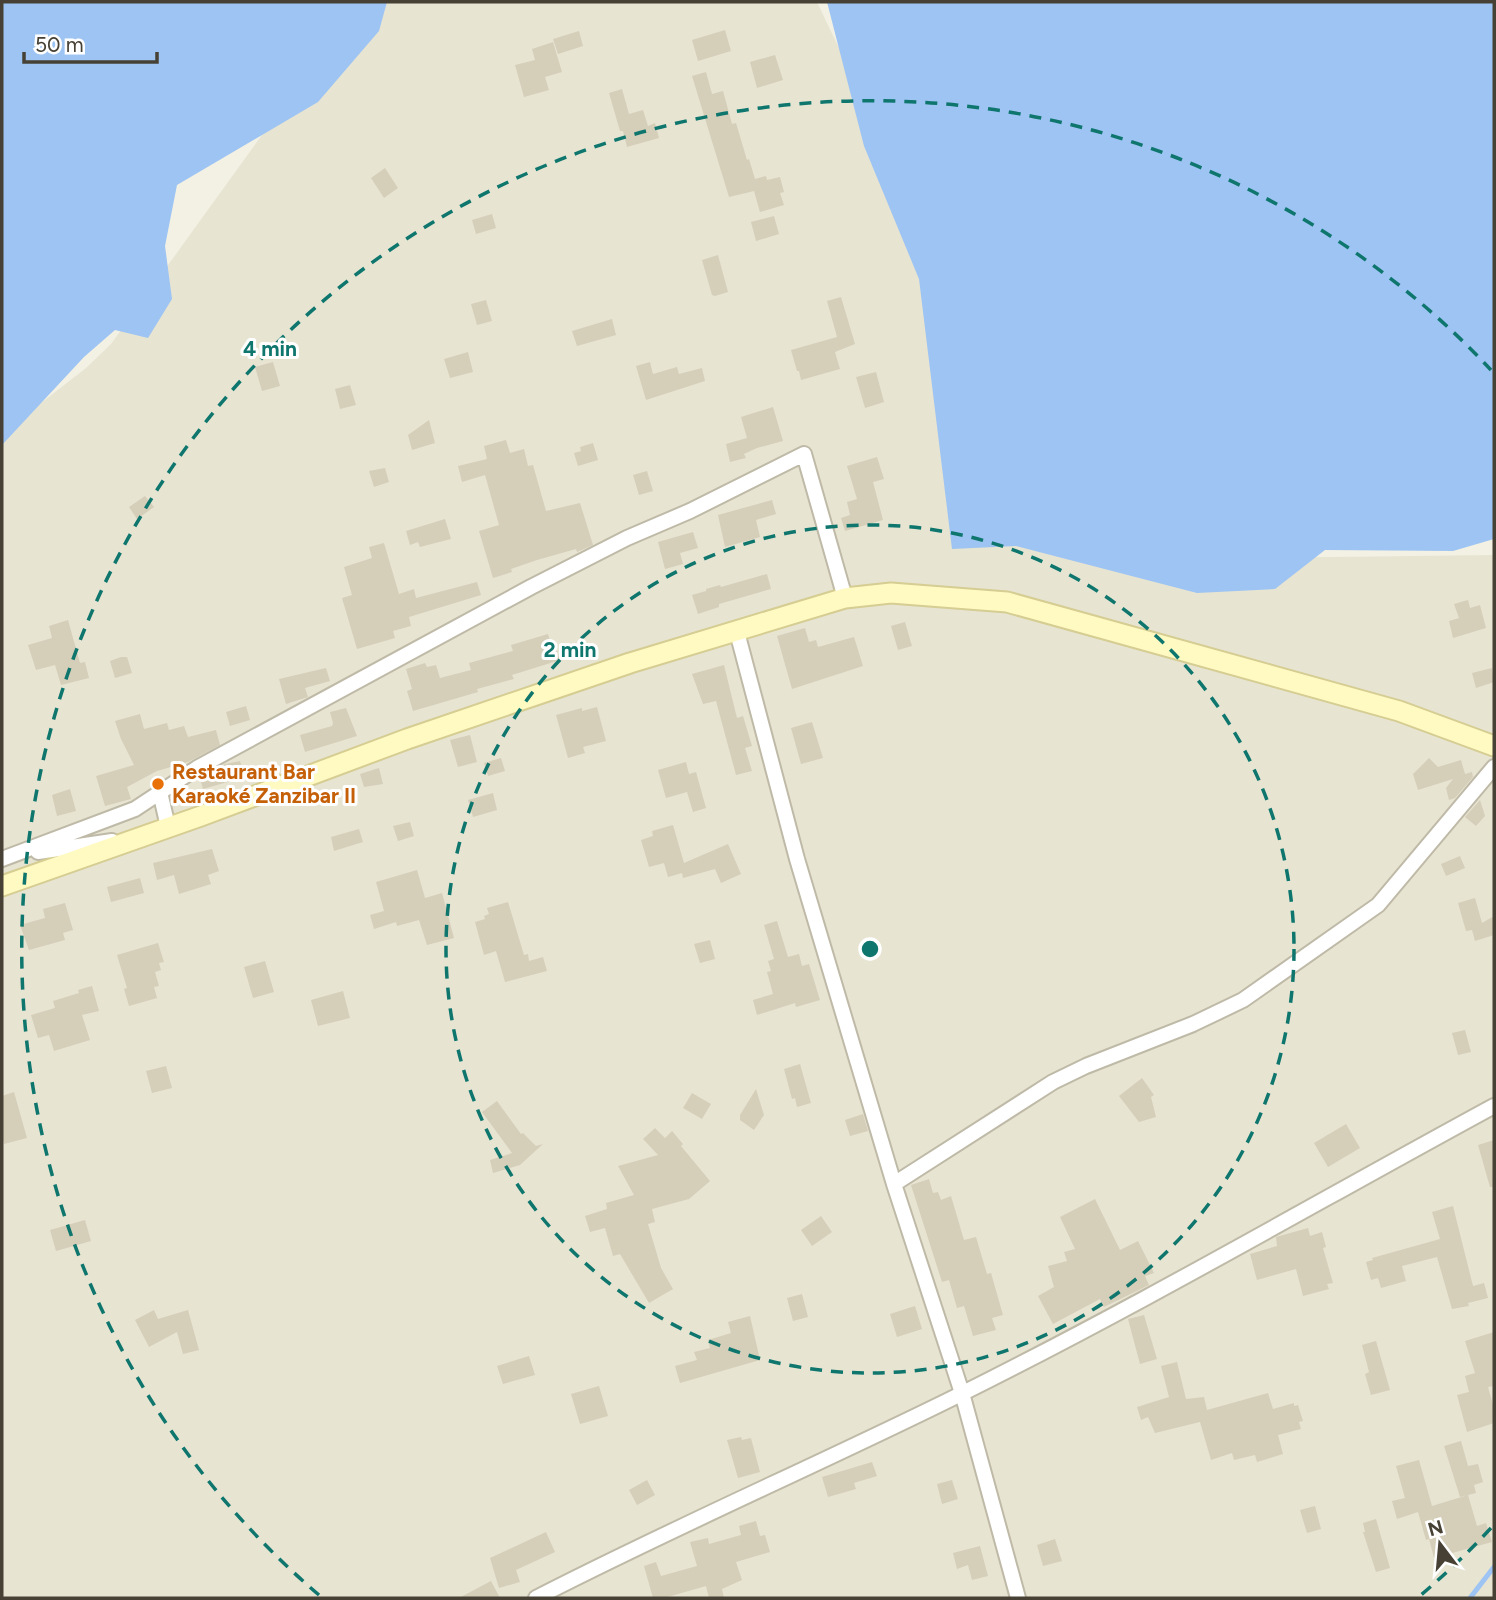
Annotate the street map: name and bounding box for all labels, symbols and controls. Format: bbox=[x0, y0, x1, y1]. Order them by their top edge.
scale bar bbox=[24, 21, 158, 65]
text: 50 m bbox=[35, 32, 84, 57]
text: 4 min bbox=[243, 336, 297, 361]
text: 2 min bbox=[544, 637, 596, 662]
place label: Restaurant Bar Karaoké Zanzibar II bbox=[172, 759, 356, 808]
marker: Restaurant Bar Karaoké Zanzibar II bbox=[150, 776, 166, 792]
centre of rings bbox=[858, 937, 882, 961]
north arrow bbox=[1405, 1509, 1475, 1579]
text: N bbox=[1425, 1515, 1446, 1541]

